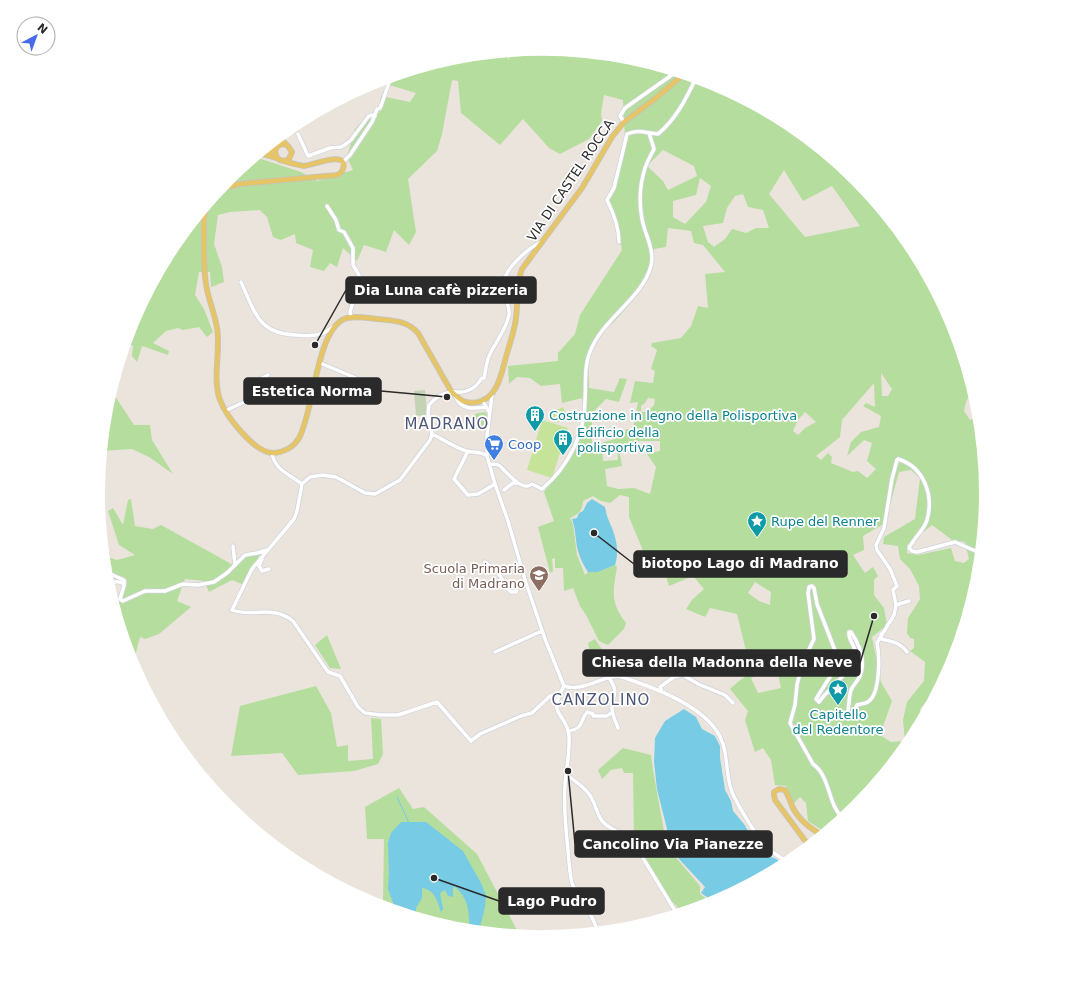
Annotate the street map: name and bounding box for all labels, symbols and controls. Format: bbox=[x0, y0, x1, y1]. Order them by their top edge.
north arrow bbox=[16, 16, 56, 56]
text: N bbox=[34, 21, 50, 37]
street label: VIA DI CASTEL ROCCA bbox=[524, 116, 617, 244]
callout: Dia Luna cafè pizzeria bbox=[346, 277, 536, 303]
text: Dia Luna cafè pizzeria bbox=[354, 282, 528, 298]
callout: Estetica Norma bbox=[244, 378, 381, 404]
text: Estetica Norma bbox=[252, 383, 372, 399]
building icon: Costruzione in legno della Polisportiva bbox=[524, 404, 546, 432]
place label: Costruzione in legno della Polisportiva bbox=[549, 408, 797, 423]
district label: MADRANO bbox=[405, 415, 489, 433]
place label: Edificio della polisportiva bbox=[577, 425, 660, 455]
building icon: Edificio della polisportiva bbox=[552, 428, 574, 456]
supermarket icon: Coop bbox=[483, 433, 505, 461]
place label: Coop bbox=[508, 437, 541, 452]
place icon: Rupe del Renner bbox=[746, 510, 768, 538]
place label: Rupe del Renner bbox=[771, 514, 879, 529]
callout: biotopo Lago di Madrano bbox=[634, 551, 847, 577]
text: biotopo Lago di Madrano bbox=[641, 555, 839, 571]
place label: Scuola Primaria di Madrano bbox=[424, 561, 525, 591]
school or university icon: Scuola Primaria di Madrano bbox=[528, 564, 550, 592]
callout: Chiesa della Madonna della Neve bbox=[583, 650, 860, 676]
text: Chiesa della Madonna della Neve bbox=[591, 654, 853, 670]
place icon: Capitello del Redentore bbox=[827, 678, 849, 706]
district label: CANZOLINO bbox=[552, 691, 650, 709]
place label: Capitello del Redentore bbox=[792, 707, 884, 737]
callout: Cancolino Via Pianezze bbox=[575, 831, 772, 857]
text: Cancolino Via Pianezze bbox=[582, 836, 764, 852]
callout: Lago Pudro bbox=[499, 888, 604, 914]
text: Lago Pudro bbox=[507, 893, 597, 909]

